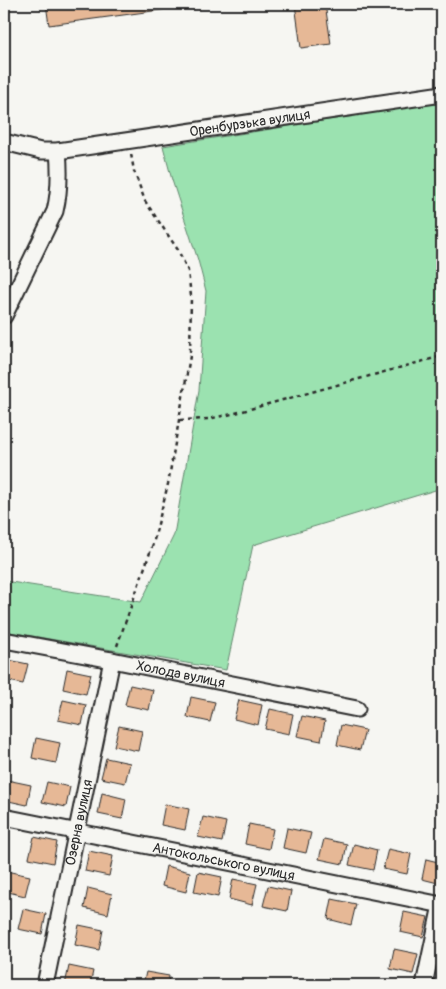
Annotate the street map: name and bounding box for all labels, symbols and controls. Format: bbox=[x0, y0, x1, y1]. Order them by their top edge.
street label: Оренбурзька вулиця bbox=[188, 105, 311, 140]
street label: Холода вулиця bbox=[135, 657, 226, 691]
street label: Озерна вулиця bbox=[61, 778, 96, 867]
street label: Антокольського вулиця bbox=[151, 839, 296, 884]

